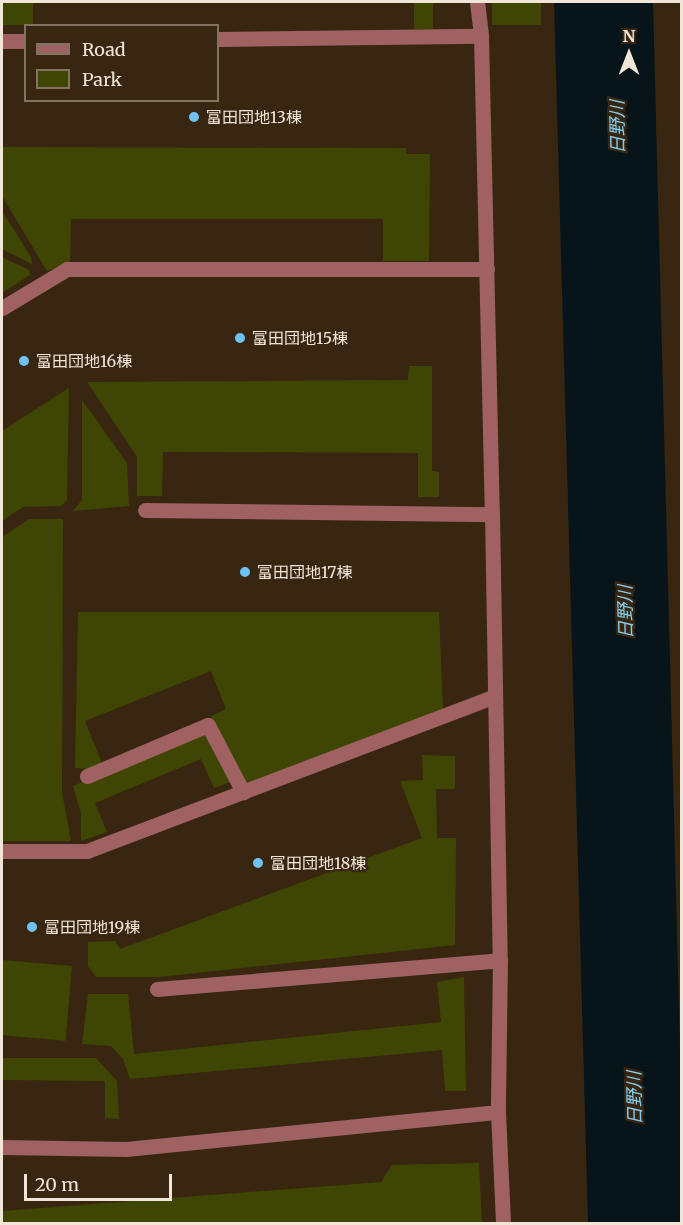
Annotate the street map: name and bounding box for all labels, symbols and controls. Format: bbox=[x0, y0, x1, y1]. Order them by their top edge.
legend bbox=[24, 24, 219, 102]
north arrow bbox=[599, 24, 659, 84]
text: N bbox=[623, 26, 635, 46]
text: Road bbox=[82, 38, 126, 61]
text: Park bbox=[82, 68, 122, 91]
water label: 日野川 bbox=[607, 100, 629, 154]
place label: 富田団地13棟 bbox=[206, 107, 302, 127]
marker: 富田団地13棟 bbox=[187, 110, 201, 124]
place label: 富田団地15棟 bbox=[252, 328, 348, 348]
marker: 富田団地15棟 bbox=[233, 331, 247, 345]
place label: 富田団地16棟 bbox=[36, 351, 132, 371]
marker: 富田団地16棟 bbox=[17, 354, 31, 368]
place label: 富田団地17棟 bbox=[257, 562, 352, 582]
marker: 富田団地17棟 bbox=[238, 565, 252, 579]
water label: 日野川 bbox=[615, 585, 637, 639]
place label: 富田団地18棟 bbox=[270, 853, 366, 873]
marker: 富田団地18棟 bbox=[251, 856, 265, 870]
place label: 富田団地19棟 bbox=[44, 917, 140, 937]
marker: 富田団地19棟 bbox=[25, 920, 39, 934]
water label: 日野川 bbox=[624, 1071, 646, 1125]
scale bar bbox=[27, 1162, 176, 1200]
text: 20 m bbox=[35, 1173, 79, 1196]

